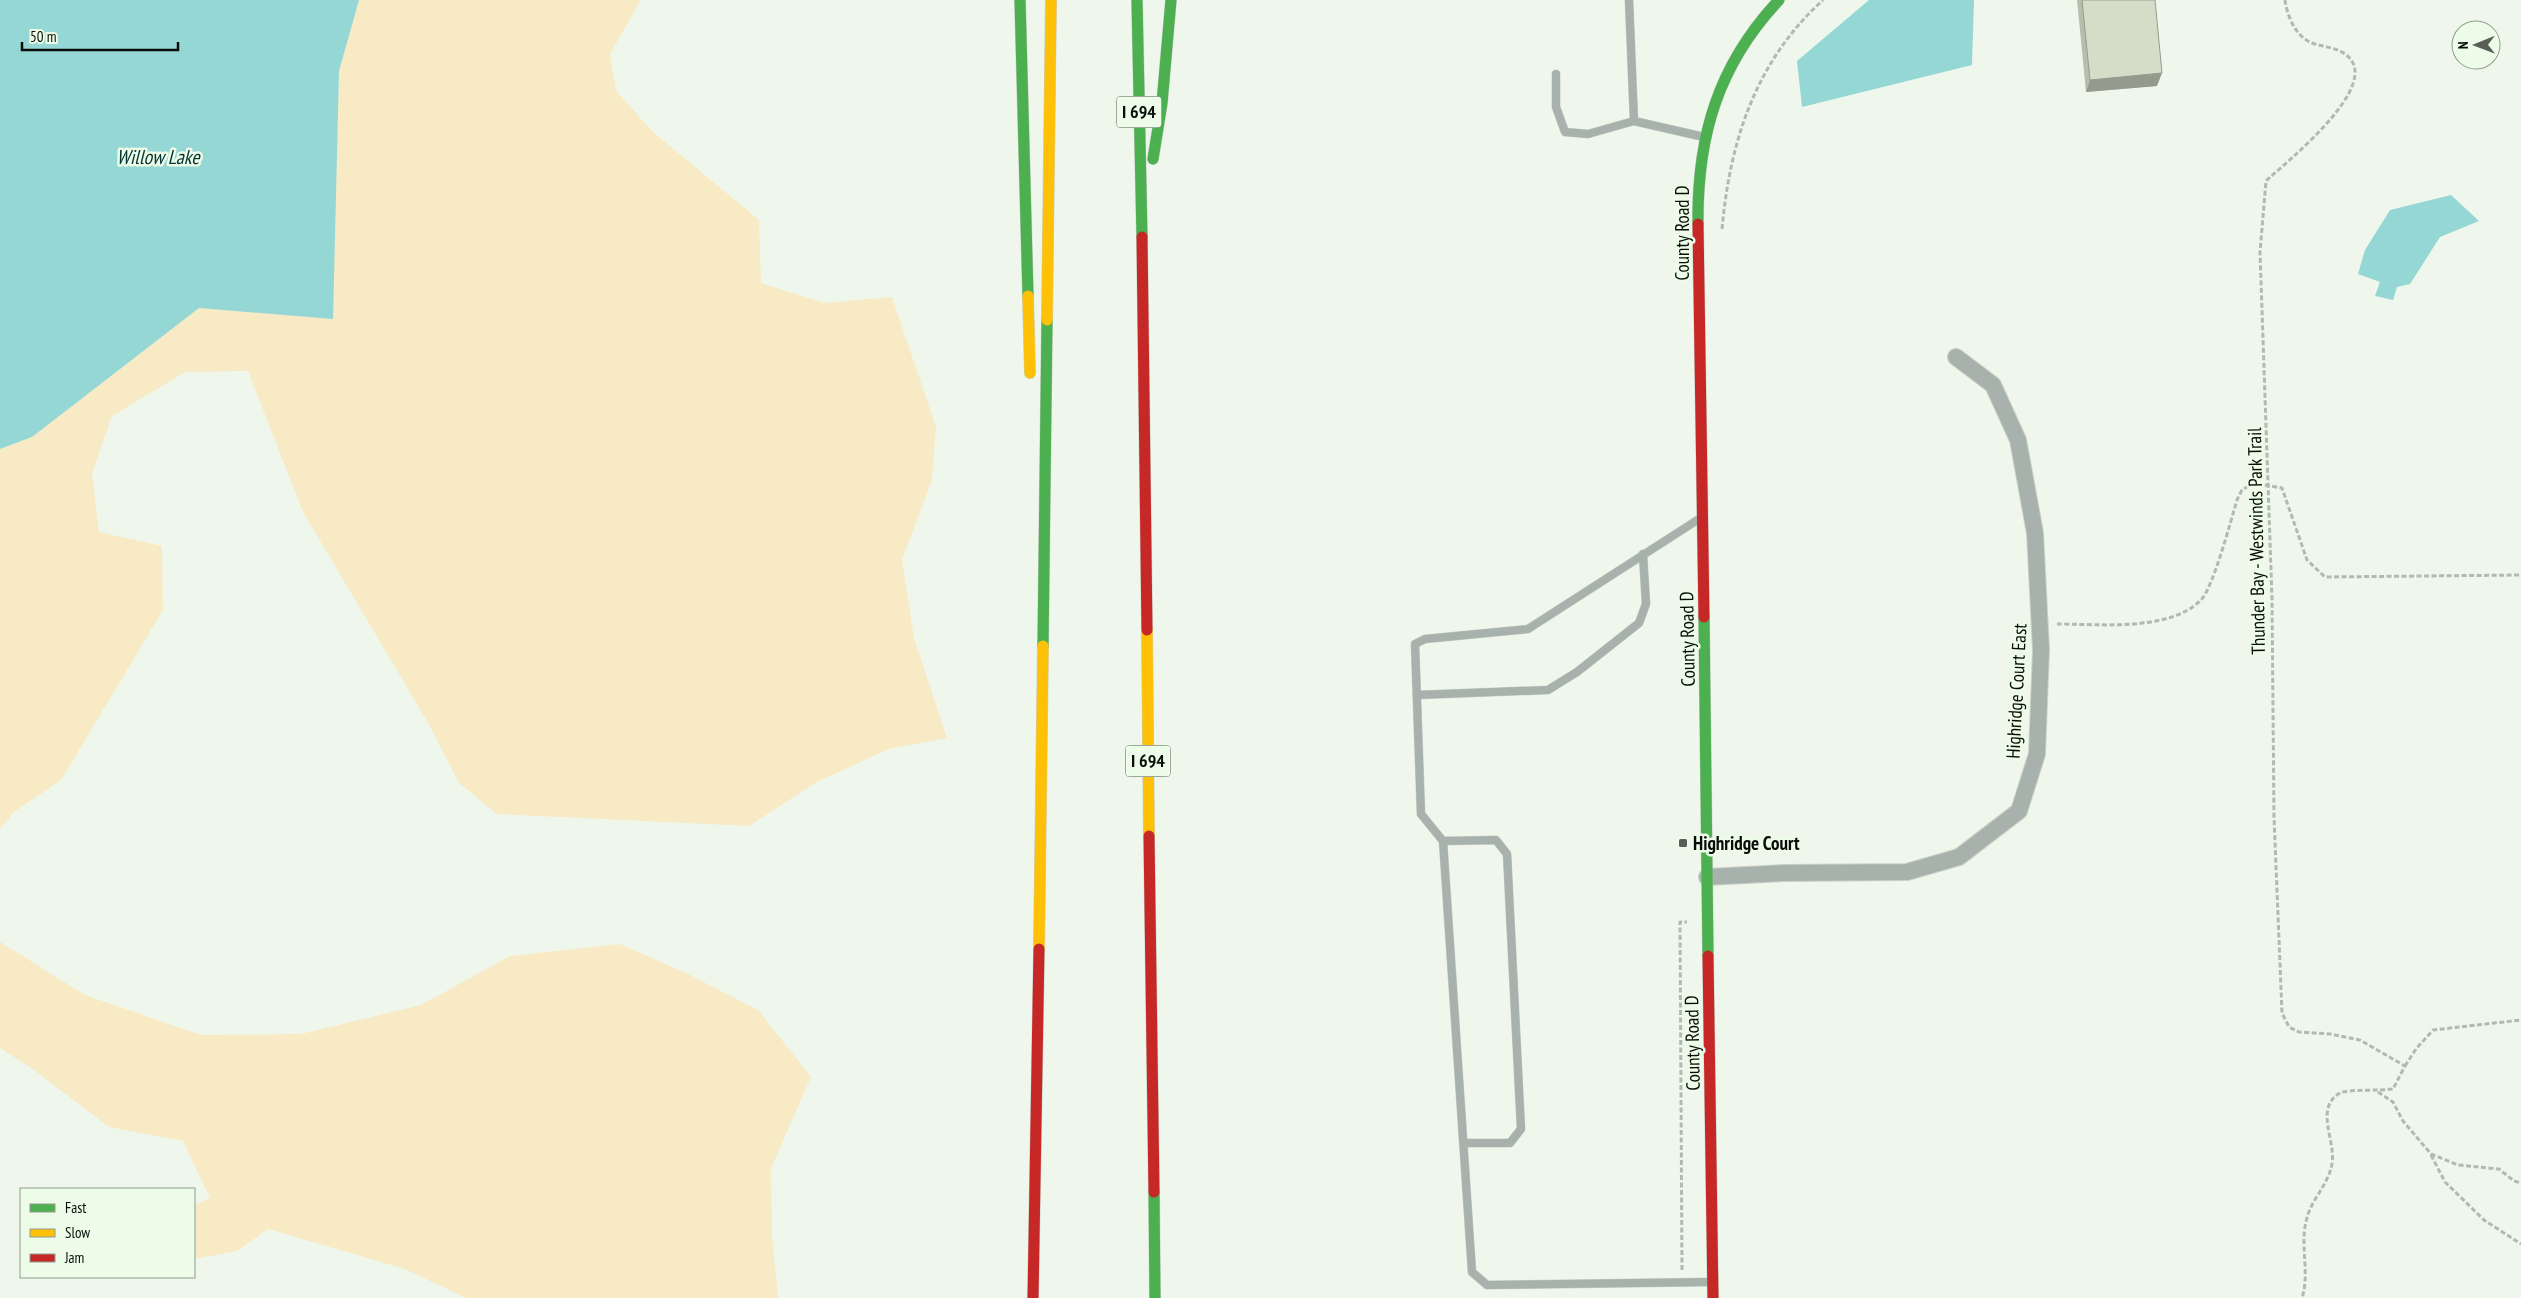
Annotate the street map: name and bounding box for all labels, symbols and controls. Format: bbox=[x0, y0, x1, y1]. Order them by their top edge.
scale bar bbox=[22, 20, 179, 52]
north arrow bbox=[2451, 20, 2501, 70]
text: 50 m bbox=[30, 27, 56, 46]
text: N bbox=[2454, 41, 2472, 49]
road number: I 694 bbox=[1116, 96, 1162, 128]
water label: Willow Lake bbox=[116, 144, 201, 170]
street label: County Road D bbox=[1670, 185, 1694, 281]
street label: Thunder Bay - Westwinds Park Trail bbox=[2242, 427, 2270, 655]
street label: County Road D bbox=[1674, 591, 1700, 687]
street label: Highridge Court East bbox=[2000, 622, 2032, 759]
road number: I 694 bbox=[1126, 746, 1170, 776]
place label: Highridge Court bbox=[1693, 831, 1800, 855]
marker: Highridge Court bbox=[1677, 837, 1689, 849]
street label: County Road D bbox=[1679, 995, 1705, 1091]
legend bbox=[20, 1188, 195, 1278]
text: Fast bbox=[65, 1198, 86, 1217]
text: Slow bbox=[65, 1223, 90, 1242]
text: Jam bbox=[64, 1248, 84, 1267]

